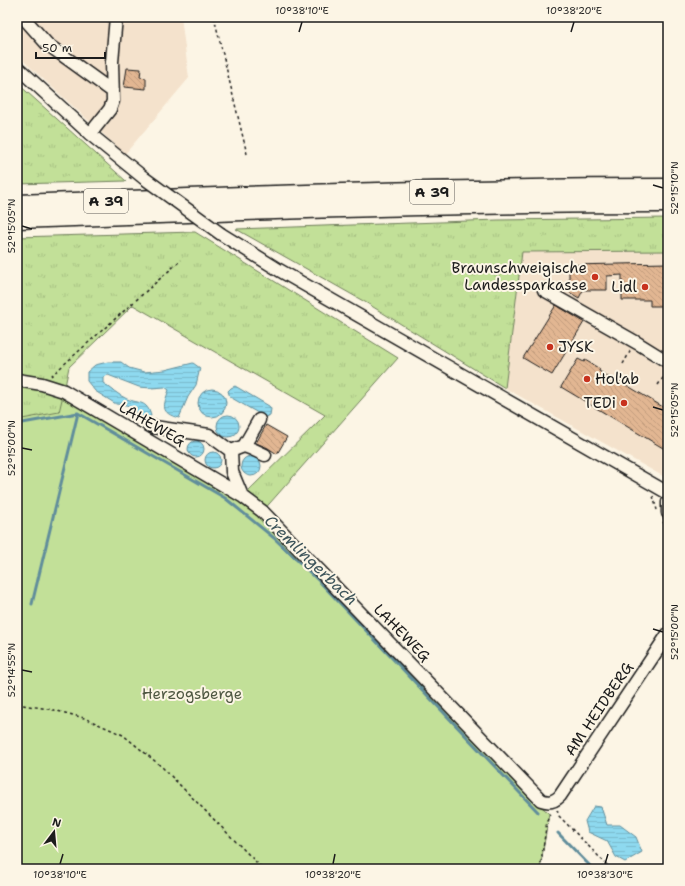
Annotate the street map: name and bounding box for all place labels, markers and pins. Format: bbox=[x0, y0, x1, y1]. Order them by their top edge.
place label: Braunschweigische Landessparkasse bbox=[452, 258, 587, 295]
marker: Braunschweigische Landessparkasse bbox=[590, 272, 600, 282]
place label: Lidl bbox=[611, 277, 637, 297]
marker: Lidl bbox=[640, 282, 650, 292]
place label: JYSK bbox=[558, 337, 594, 357]
marker: JYSK bbox=[545, 342, 555, 352]
place label: Hol'ab bbox=[595, 369, 639, 389]
marker: Hol'ab bbox=[582, 374, 592, 384]
place label: TEDi bbox=[584, 393, 616, 413]
marker: TEDi bbox=[619, 398, 629, 408]

